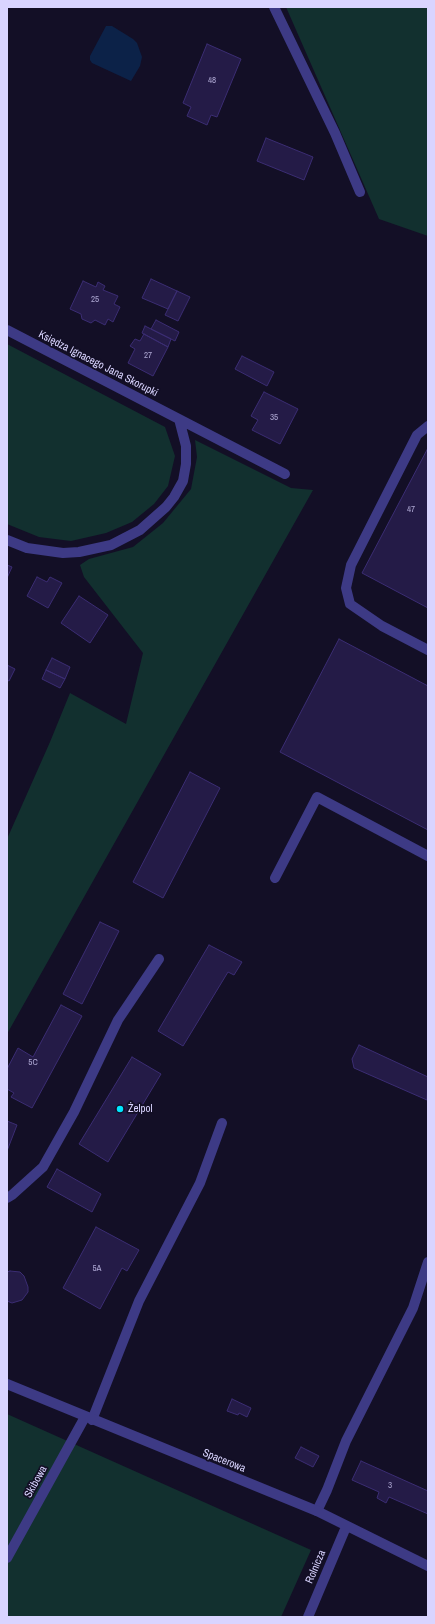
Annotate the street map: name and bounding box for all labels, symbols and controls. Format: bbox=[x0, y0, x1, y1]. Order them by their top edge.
house number: 48 bbox=[208, 76, 216, 86]
house number: 25 bbox=[91, 295, 99, 305]
street label: Księdza Ignacego Jana Skorupki bbox=[36, 328, 160, 400]
house number: 27 bbox=[144, 351, 152, 361]
house number: 35 bbox=[270, 413, 278, 423]
house number: 47 bbox=[407, 505, 415, 515]
house number: 5C bbox=[28, 1058, 38, 1068]
place label: Żelpol bbox=[128, 1102, 153, 1116]
marker: Żelpol bbox=[115, 1104, 125, 1114]
house number: 5A bbox=[92, 1264, 102, 1274]
street label: Spacerowa bbox=[201, 1446, 247, 1476]
street label: Skibowa bbox=[22, 1464, 50, 1500]
house number: 3 bbox=[388, 1481, 392, 1491]
street label: Rolnicza bbox=[303, 1548, 329, 1586]

